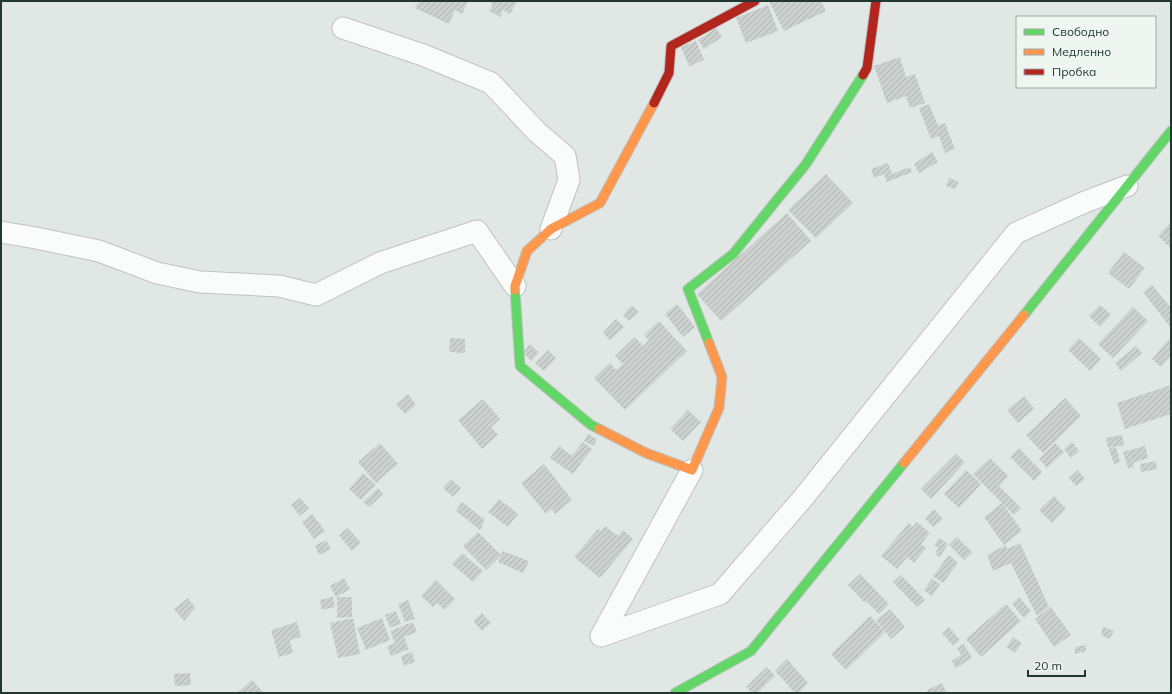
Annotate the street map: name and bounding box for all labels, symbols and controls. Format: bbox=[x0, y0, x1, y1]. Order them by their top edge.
legend bbox=[1016, 16, 1156, 88]
text: Свободно bbox=[1052, 24, 1109, 39]
text: Медленно bbox=[1052, 44, 1111, 59]
text: Пробка bbox=[1052, 64, 1096, 79]
scale bar bbox=[1028, 652, 1085, 678]
text: 20 m bbox=[1034, 658, 1062, 673]

